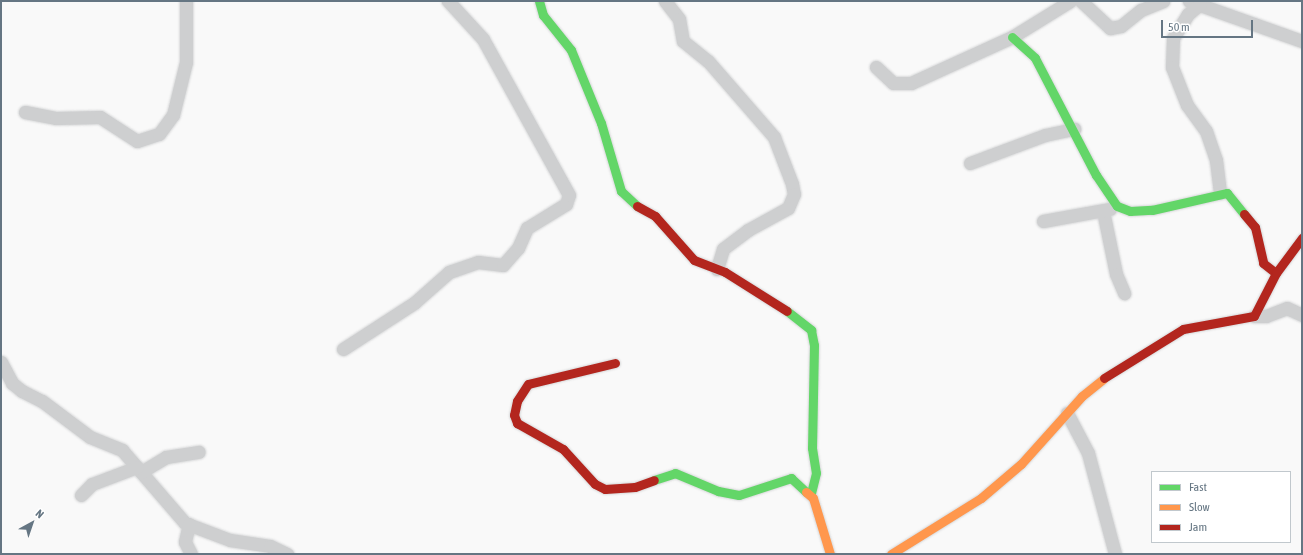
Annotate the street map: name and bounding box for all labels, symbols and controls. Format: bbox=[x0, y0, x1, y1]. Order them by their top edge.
scale bar bbox=[1163, 12, 1255, 38]
text: 50 m bbox=[1168, 20, 1190, 34]
legend bbox=[1151, 471, 1291, 543]
text: Fast bbox=[1189, 480, 1207, 494]
text: Slow bbox=[1189, 500, 1210, 514]
north arrow bbox=[12, 503, 52, 543]
text: N bbox=[33, 507, 46, 520]
text: Jam bbox=[1189, 520, 1207, 534]

